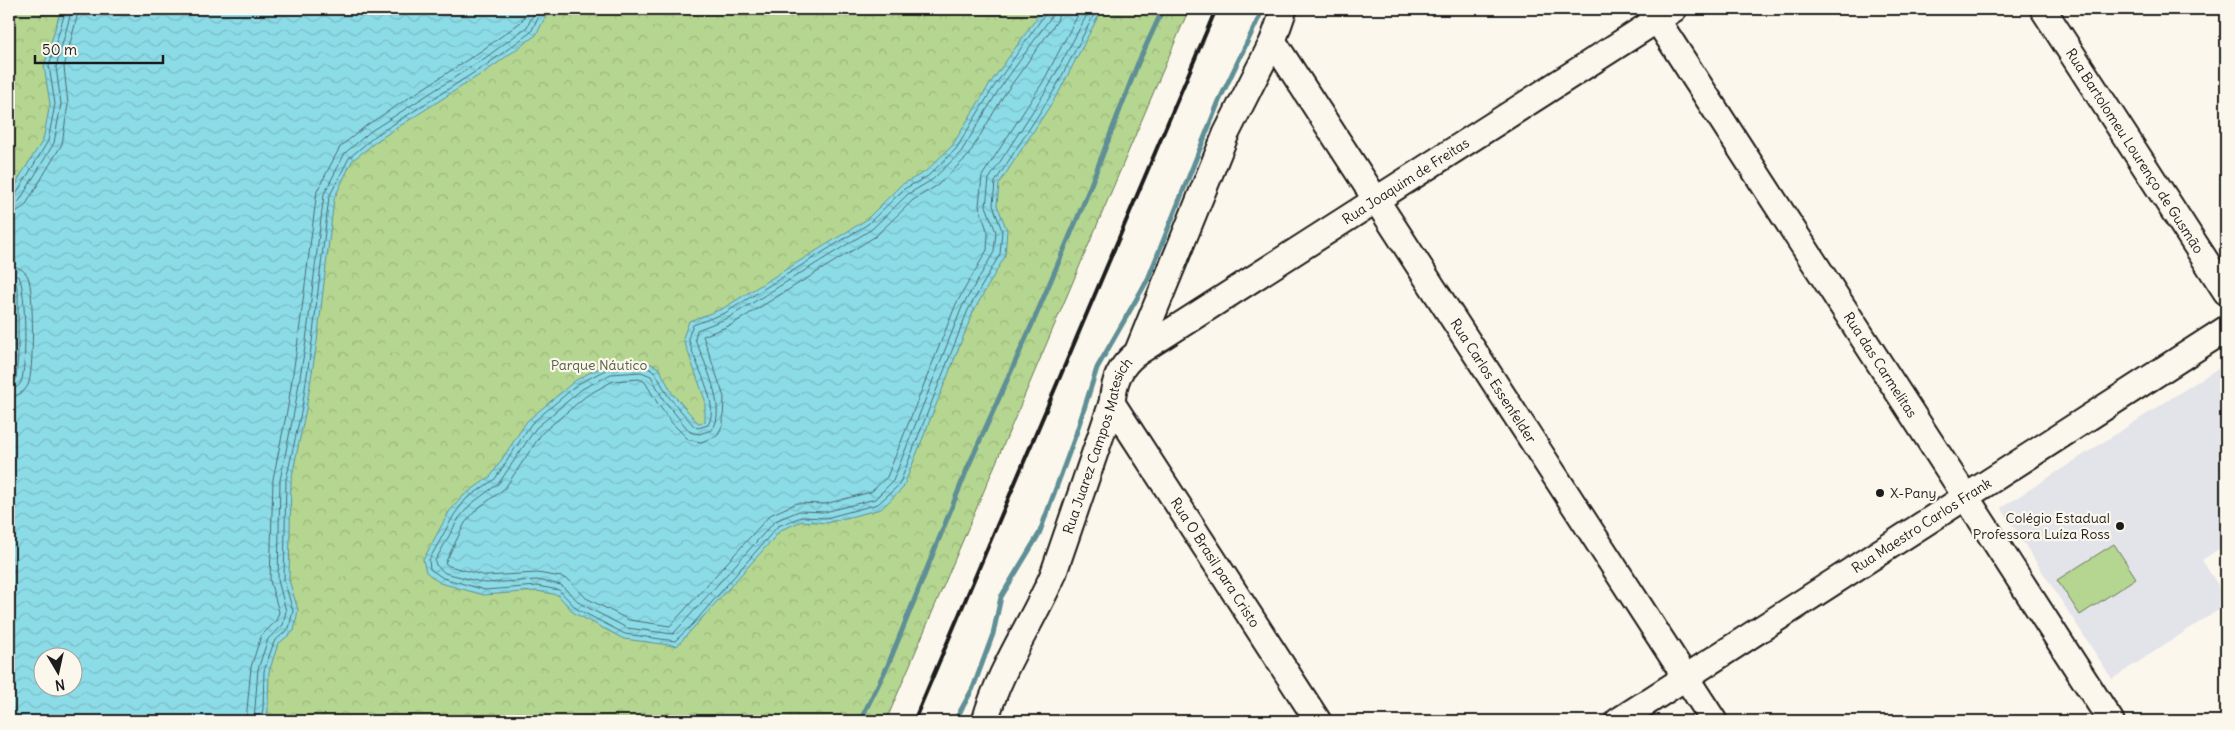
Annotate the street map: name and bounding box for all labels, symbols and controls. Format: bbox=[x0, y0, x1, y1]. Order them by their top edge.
scale bar bbox=[35, 32, 162, 64]
text: 50 m bbox=[42, 40, 77, 59]
street label: Rua Bartolomeu Lourenço de Gusmão bbox=[2062, 45, 2208, 257]
street label: Rua Joaquim de Freitas bbox=[1339, 134, 1473, 228]
street label: Rua das Carmelitas bbox=[1840, 309, 1921, 421]
street label: Rua Carlos Essenfelder bbox=[1446, 315, 1540, 447]
street label: Rua Juarez Campos Matesich bbox=[1059, 354, 1136, 536]
park label: Parque Náutico bbox=[551, 356, 647, 374]
street label: Rua Maestro Carlos Frank bbox=[1848, 474, 1995, 577]
place label: X-Pany bbox=[1890, 484, 1936, 502]
marker: X-Pany bbox=[1874, 487, 1886, 499]
street label: Rua O Brasil para Cristo bbox=[1167, 494, 1264, 631]
place label: Colégio Estadual Professora Luíza Ross bbox=[1973, 509, 2110, 543]
marker: Colégio Estadual Professora Luíza Ross bbox=[2114, 520, 2126, 532]
north arrow bbox=[32, 648, 82, 698]
text: N bbox=[54, 675, 66, 694]

